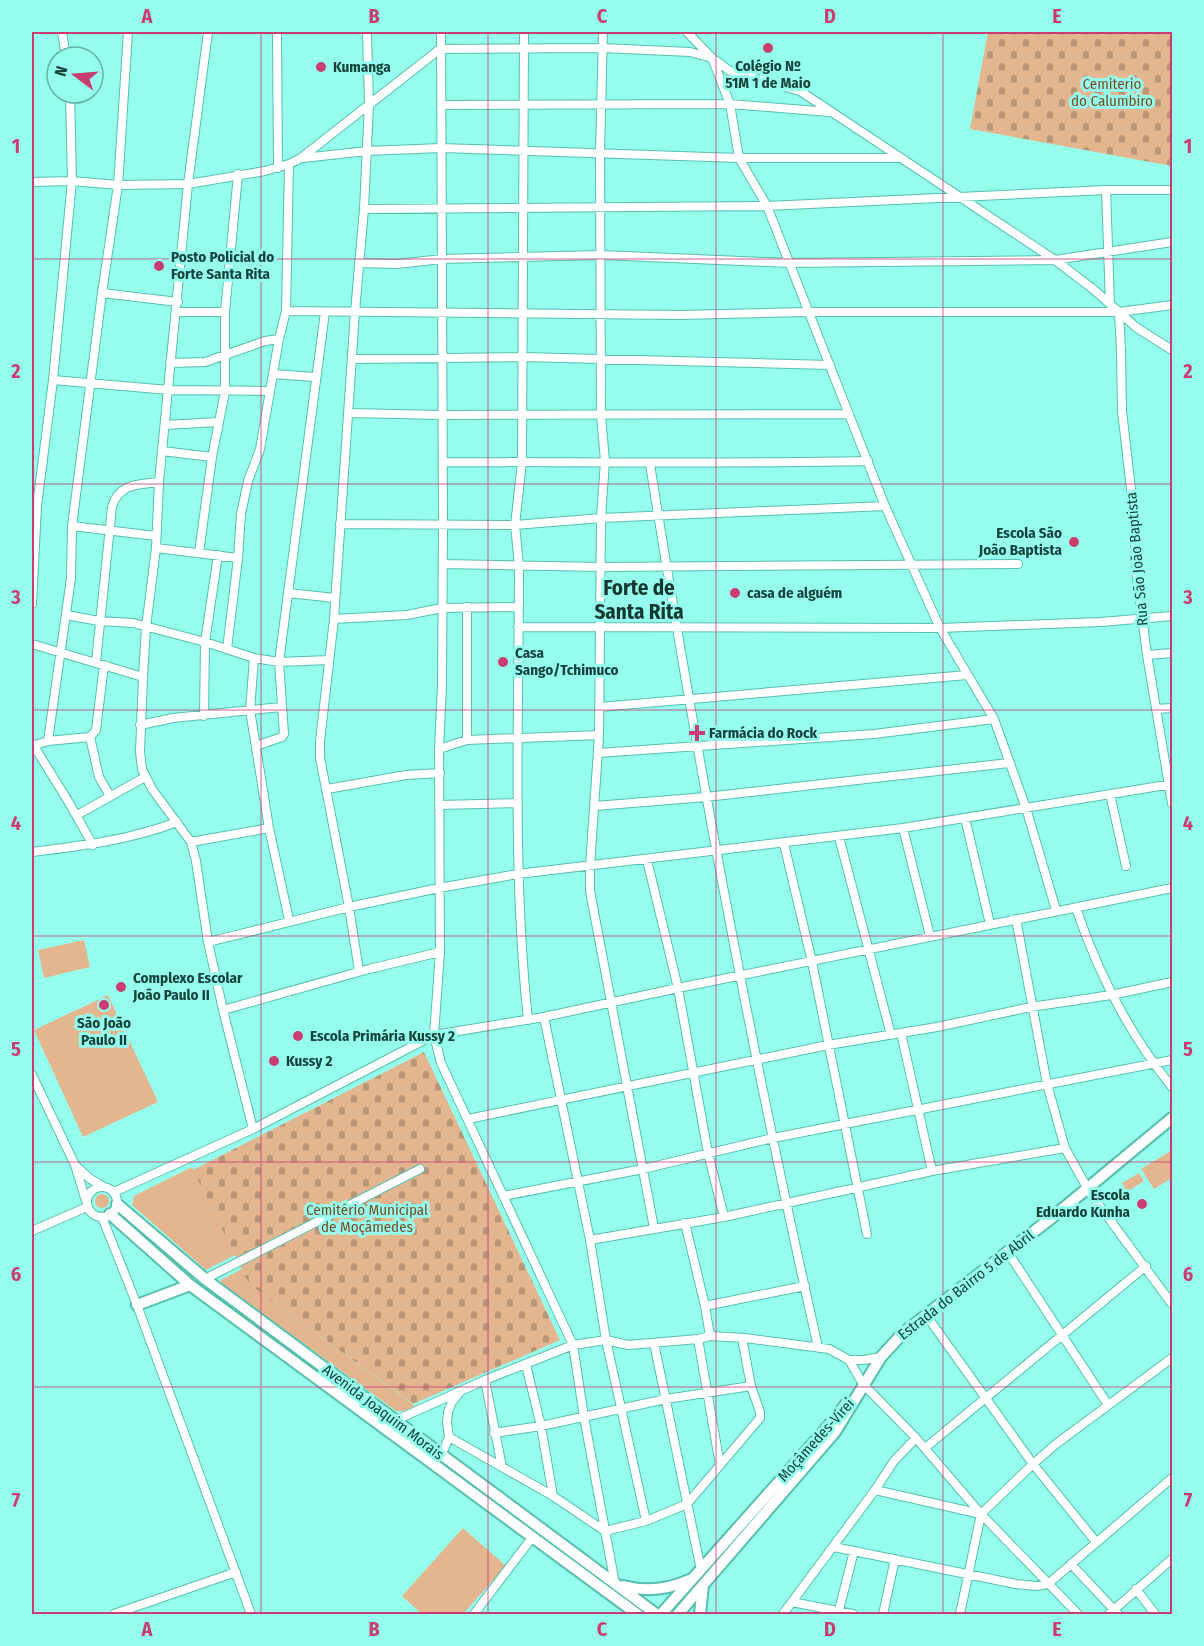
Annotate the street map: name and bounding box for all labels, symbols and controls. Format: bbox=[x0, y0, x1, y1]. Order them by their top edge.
text: A bbox=[141, 4, 154, 28]
text: B bbox=[368, 4, 380, 28]
text: C bbox=[597, 4, 608, 28]
text: D bbox=[824, 4, 836, 28]
text: E bbox=[1052, 4, 1062, 28]
marker: Colégio Nº 51M 1 de Maio bbox=[761, 41, 775, 55]
north arrow bbox=[45, 45, 105, 105]
place label: Colégio Nº 51M 1 de Maio bbox=[725, 57, 811, 92]
place label: Kumanga bbox=[333, 58, 391, 76]
marker: Kumanga bbox=[314, 60, 328, 74]
text: N bbox=[51, 64, 72, 78]
park label: Cemiterio do Calumbiro bbox=[1071, 75, 1153, 110]
text: 1 bbox=[12, 134, 20, 158]
text: 1 bbox=[1184, 134, 1192, 158]
place label: Posto Policial do Forte Santa Rita bbox=[171, 248, 274, 283]
marker: Posto Policial do Forte Santa Rita bbox=[152, 259, 166, 273]
text: 2 bbox=[10, 359, 21, 383]
text: 2 bbox=[1182, 359, 1193, 383]
street label: Rua São João Baptista bbox=[1122, 491, 1152, 627]
place label: Escola São João Baptista bbox=[978, 524, 1063, 559]
marker: Escola São João Baptista bbox=[1067, 535, 1081, 549]
district label: Forte de Santa Rita bbox=[594, 575, 684, 625]
place label: casa de alguém bbox=[747, 584, 842, 602]
text: 3 bbox=[10, 585, 21, 609]
text: 3 bbox=[1182, 585, 1193, 609]
marker: casa de alguém bbox=[728, 586, 742, 600]
place label: Casa Sango/Tchimuco bbox=[515, 644, 619, 679]
marker: Casa Sango/Tchimuco bbox=[496, 655, 510, 669]
place label: Farmácia do Rock bbox=[709, 724, 818, 742]
marker: Farmácia do Rock bbox=[690, 726, 704, 740]
text: 4 bbox=[11, 811, 21, 835]
text: 4 bbox=[1183, 811, 1193, 835]
place label: Complexo Escolar João Paulo II bbox=[132, 969, 243, 1004]
marker: Complexo Escolar João Paulo II bbox=[114, 980, 128, 994]
marker: São João Paulo II bbox=[97, 998, 111, 1012]
place label: São João Paulo II bbox=[77, 1014, 131, 1049]
place label: Escola Primária Kussy 2 bbox=[310, 1027, 455, 1045]
marker: Escola Primária Kussy 2 bbox=[291, 1029, 305, 1043]
text: 5 bbox=[11, 1037, 21, 1061]
text: 5 bbox=[1183, 1037, 1193, 1061]
place label: Kussy 2 bbox=[286, 1052, 332, 1070]
marker: Kussy 2 bbox=[267, 1054, 281, 1068]
place label: Escola Eduardo Kunha bbox=[1036, 1186, 1131, 1221]
marker: Escola Eduardo Kunha bbox=[1135, 1197, 1149, 1211]
park label: Cemitério Municipal de Moçâmedes bbox=[306, 1201, 428, 1236]
street label: Estrada do Bairro 5 de Abril bbox=[894, 1226, 1038, 1344]
text: 6 bbox=[11, 1262, 21, 1286]
text: 6 bbox=[1183, 1262, 1193, 1286]
street label: Avenida Joaquim Morais bbox=[319, 1360, 447, 1464]
street label: Moçâmedes-Virei bbox=[774, 1395, 858, 1485]
text: 7 bbox=[12, 1488, 21, 1512]
text: 7 bbox=[1184, 1488, 1193, 1512]
text: A bbox=[141, 1617, 154, 1641]
text: B bbox=[368, 1617, 380, 1641]
text: C bbox=[597, 1617, 608, 1641]
text: D bbox=[824, 1617, 836, 1641]
text: E bbox=[1052, 1617, 1062, 1641]

